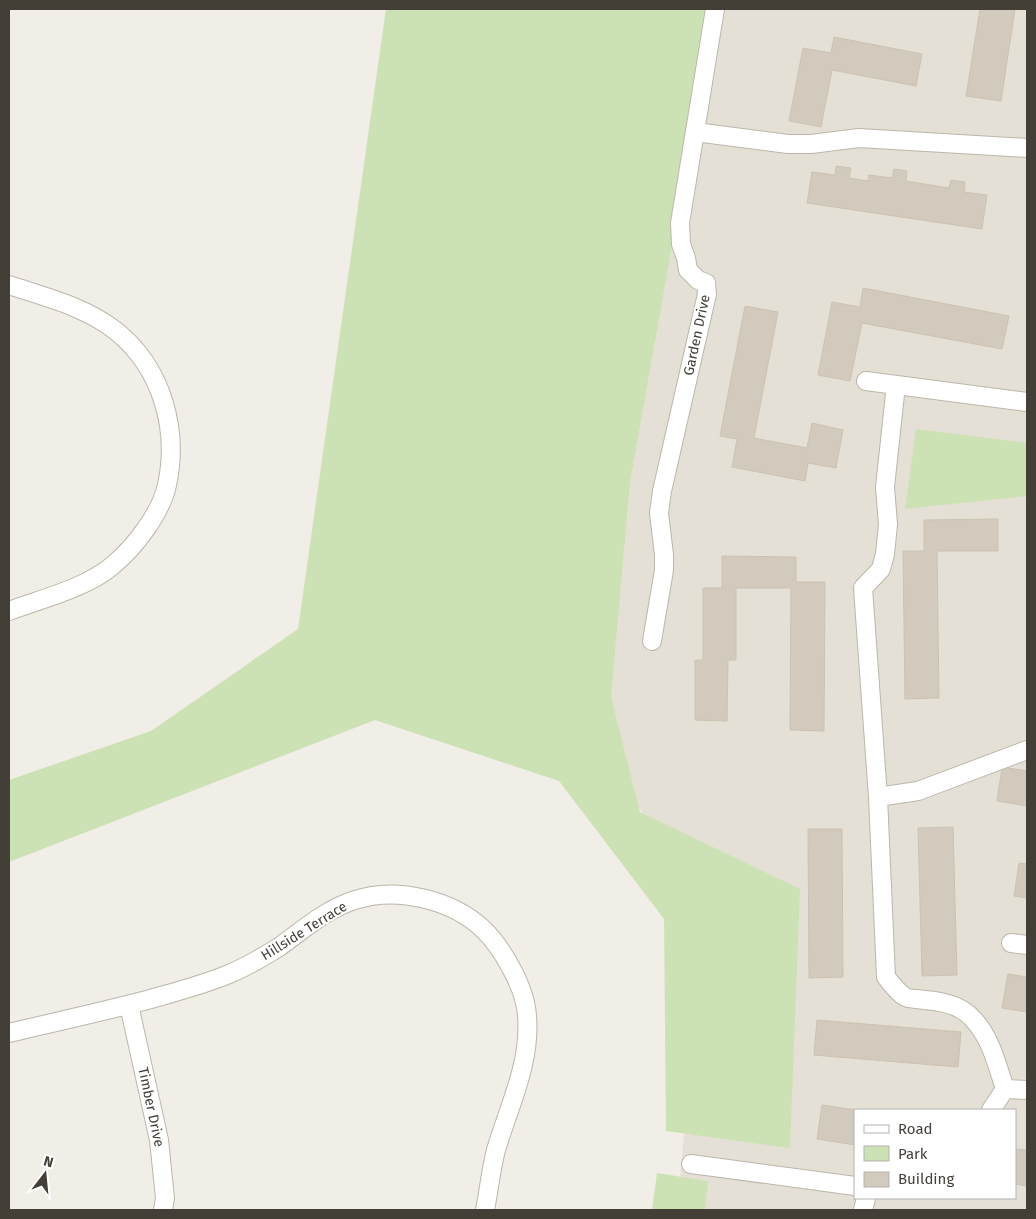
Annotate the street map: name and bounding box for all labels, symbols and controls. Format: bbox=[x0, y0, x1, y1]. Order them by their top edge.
street label: Garden Drive bbox=[680, 293, 714, 377]
street label: Hillside Terrace bbox=[258, 898, 350, 964]
street label: Timber Drive bbox=[134, 1066, 168, 1148]
legend bbox=[854, 1109, 1016, 1199]
text: Road bbox=[898, 1120, 933, 1138]
text: Park bbox=[898, 1145, 928, 1163]
north arrow bbox=[20, 1149, 70, 1199]
text: N bbox=[42, 1153, 55, 1171]
text: Building bbox=[898, 1170, 954, 1188]

